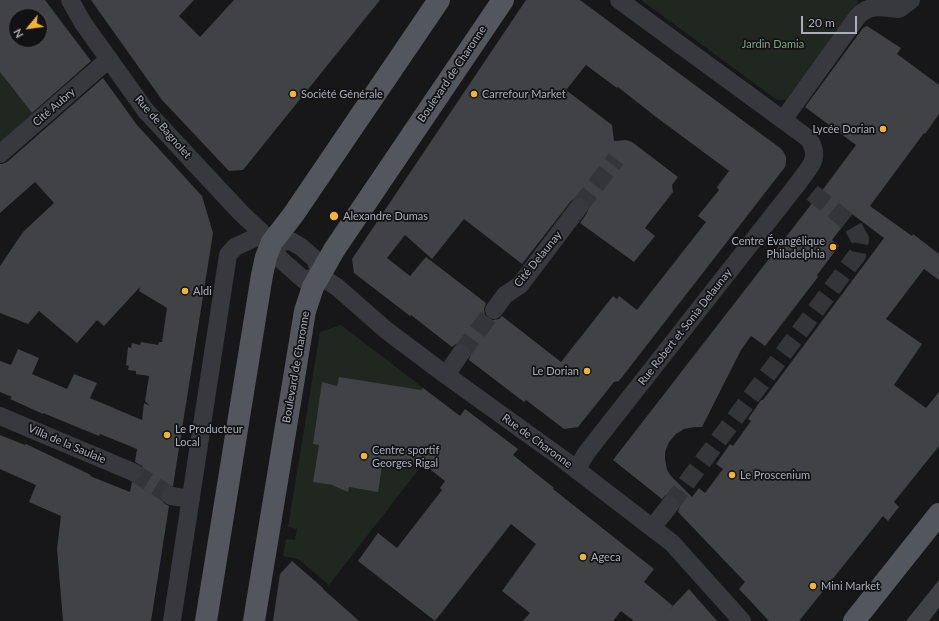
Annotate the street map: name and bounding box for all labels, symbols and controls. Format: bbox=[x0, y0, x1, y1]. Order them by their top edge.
north arrow bbox=[8, 8, 48, 48]
scale bar bbox=[803, 8, 859, 34]
text: 20 m bbox=[808, 15, 835, 30]
street label: Boulevard de Charonne bbox=[415, 23, 489, 125]
text: N bbox=[10, 27, 26, 40]
park label: Jardin Damia bbox=[742, 37, 804, 51]
street label: Cité Aubry bbox=[30, 85, 78, 129]
place label: Société Générale bbox=[301, 87, 383, 101]
place label: Carrefour Market bbox=[482, 87, 566, 101]
marker: Société Générale bbox=[288, 89, 298, 99]
marker: Carrefour Market bbox=[469, 89, 479, 99]
street label: Rue de Bagnolet bbox=[132, 93, 194, 161]
place label: Lycée Dorian bbox=[813, 122, 875, 136]
marker: Lycée Dorian bbox=[878, 124, 888, 134]
place label: Alexandre Dumas bbox=[343, 209, 428, 223]
marker: Alexandre Dumas bbox=[328, 210, 340, 222]
street label: Cité Delaunay bbox=[511, 228, 565, 290]
place label: Centre Évangélique Philadelphia bbox=[732, 234, 825, 260]
marker: Centre Évangélique Philadelphia bbox=[828, 242, 838, 252]
street label: Rue Robert et Sonia Delaunay bbox=[635, 266, 735, 388]
place label: Aldi bbox=[193, 284, 212, 298]
marker: Aldi bbox=[180, 286, 190, 296]
street label: Boulevard de Charonne bbox=[280, 310, 312, 424]
place label: Le Dorian bbox=[532, 364, 579, 378]
marker: Le Dorian bbox=[582, 366, 592, 376]
street label: Rue de Charonne bbox=[499, 411, 575, 471]
street label: Villa de la Saulaie bbox=[26, 422, 108, 466]
place label: Le Producteur Local bbox=[175, 422, 243, 448]
marker: Le Producteur Local bbox=[162, 430, 172, 440]
place label: Centre sportif Georges Rigal bbox=[372, 443, 439, 469]
marker: Centre sportif Georges Rigal bbox=[359, 451, 369, 461]
place label: Le Proscenium bbox=[740, 468, 810, 482]
marker: Le Proscenium bbox=[727, 470, 737, 480]
place label: Ageca bbox=[591, 550, 621, 564]
marker: Ageca bbox=[578, 552, 588, 562]
place label: Mini Market bbox=[821, 579, 880, 593]
marker: Mini Market bbox=[808, 581, 818, 591]

